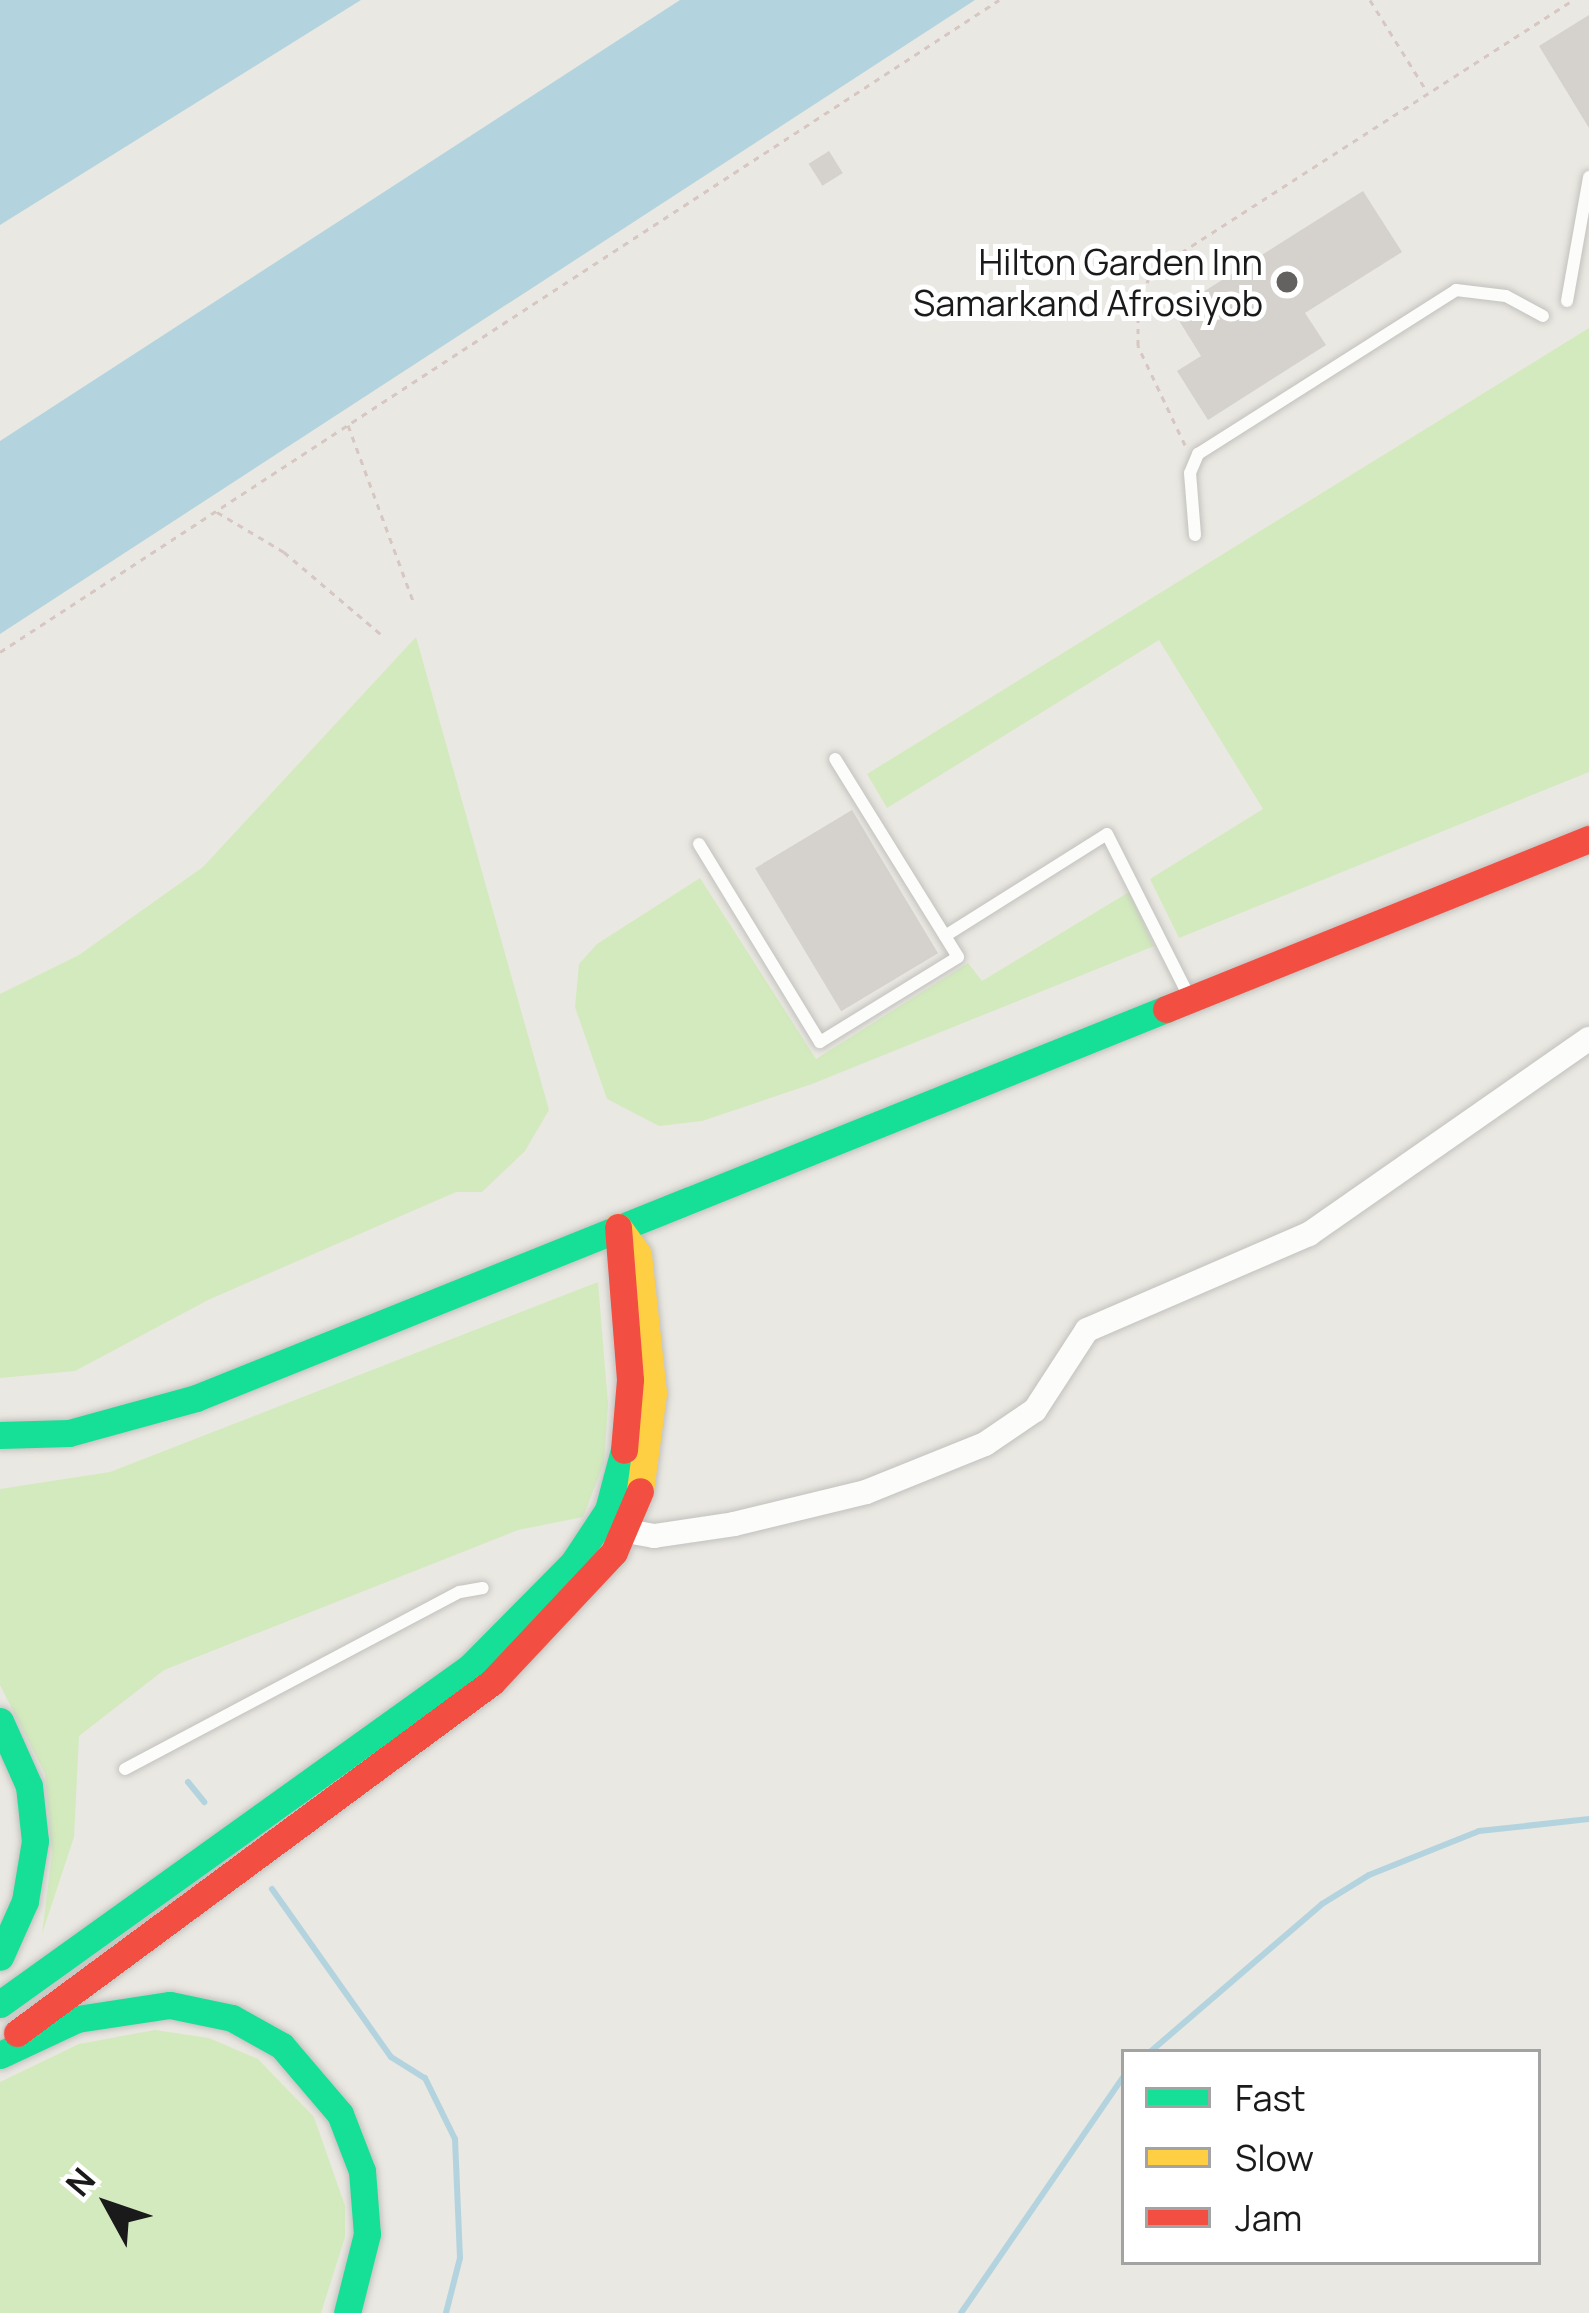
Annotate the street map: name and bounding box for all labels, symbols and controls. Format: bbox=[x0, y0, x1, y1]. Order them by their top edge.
place label: Hilton Garden Inn Samarkand Afrosiyob bbox=[913, 239, 1263, 324]
marker: Hilton Garden Inn Samarkand Afrosiyob bbox=[1274, 269, 1300, 295]
legend bbox=[1121, 2049, 1541, 2265]
text: Fast bbox=[1235, 2073, 1306, 2122]
text: Slow bbox=[1235, 2133, 1314, 2182]
north arrow bbox=[48, 2145, 168, 2265]
text: N bbox=[55, 2158, 105, 2205]
text: Jam bbox=[1235, 2193, 1302, 2242]

